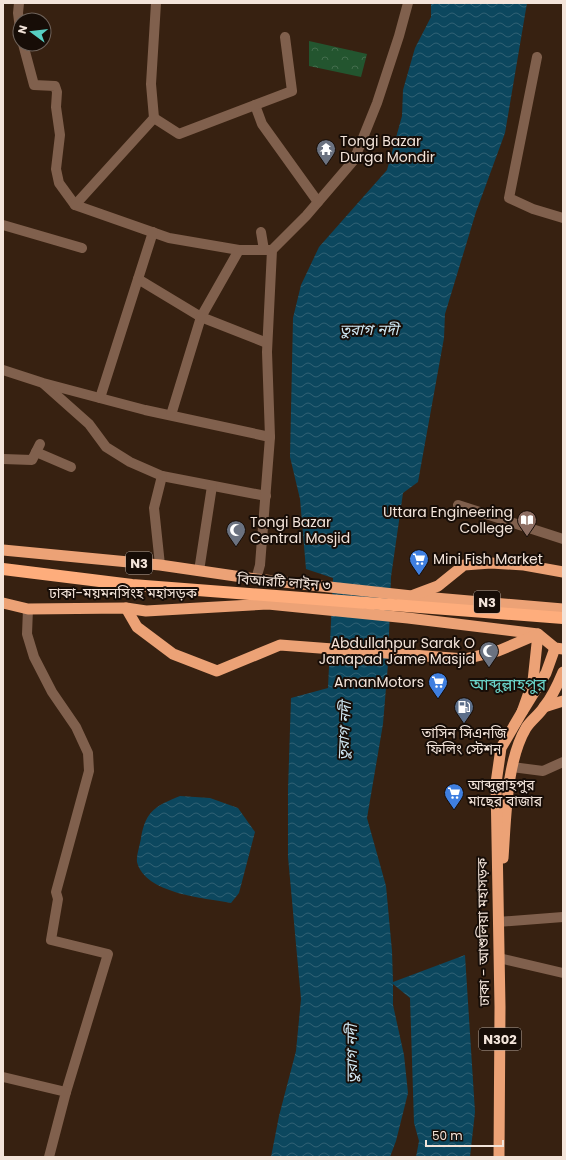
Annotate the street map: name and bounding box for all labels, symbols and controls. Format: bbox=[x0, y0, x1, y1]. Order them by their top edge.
north arrow bbox=[12, 12, 52, 52]
text: N bbox=[14, 23, 31, 35]
place label: Tongi Bazar Durga Mondir bbox=[340, 131, 435, 167]
temple icon: Tongi Bazar Durga Mondir bbox=[315, 138, 337, 166]
water label: তুরাগ নদী bbox=[339, 319, 402, 340]
place label: Uttara Engineering College bbox=[383, 502, 513, 538]
library icon: Uttara Engineering College bbox=[516, 509, 538, 537]
place label: Tongi Bazar Central Mosjid bbox=[250, 512, 350, 548]
mosque icon: Tongi Bazar Central Mosjid bbox=[225, 519, 247, 547]
supermarket icon: Mini Fish Market bbox=[408, 548, 430, 576]
place label: Mini Fish Market bbox=[433, 549, 543, 569]
road number: N3 bbox=[126, 552, 152, 574]
street label: বিআরটি লাইন ৩ bbox=[236, 569, 331, 595]
street label: ঢাকা-ময়মনসিংহ মহাসড়ক bbox=[48, 583, 198, 603]
road number: N3 bbox=[474, 591, 500, 613]
place label: Abdullahpur Sarak O Janapad Jame Masjid bbox=[319, 633, 475, 669]
mosque icon: Abdullahpur Sarak O Janapad Jame Masjid bbox=[478, 640, 500, 668]
supermarket icon: AmanMotors bbox=[427, 671, 449, 699]
place label: AmanMotors bbox=[334, 672, 424, 692]
district label: আব্দুল্লাহপুর bbox=[469, 673, 546, 696]
fuel station icon: তাসিন সিএনজি ফিলিং স্টেশন bbox=[453, 696, 475, 724]
water label: তুরাগ নদী bbox=[332, 698, 356, 761]
place label: তাসিন সিএনজি ফিলিং স্টেশন bbox=[420, 723, 507, 759]
place label: আব্দুল্লাহপুর মাছের বাজার bbox=[467, 775, 543, 811]
supermarket icon: আব্দুল্লাহপুর মাছের বাজার bbox=[443, 782, 465, 810]
street label: ঢাকা - আশুলিয়া মহাসড়ক bbox=[472, 857, 494, 1007]
water label: তুরাগ নদী bbox=[341, 1021, 362, 1084]
road number: N302 bbox=[479, 1028, 521, 1050]
scale bar bbox=[426, 1122, 503, 1148]
text: 50 m bbox=[432, 1127, 463, 1144]

